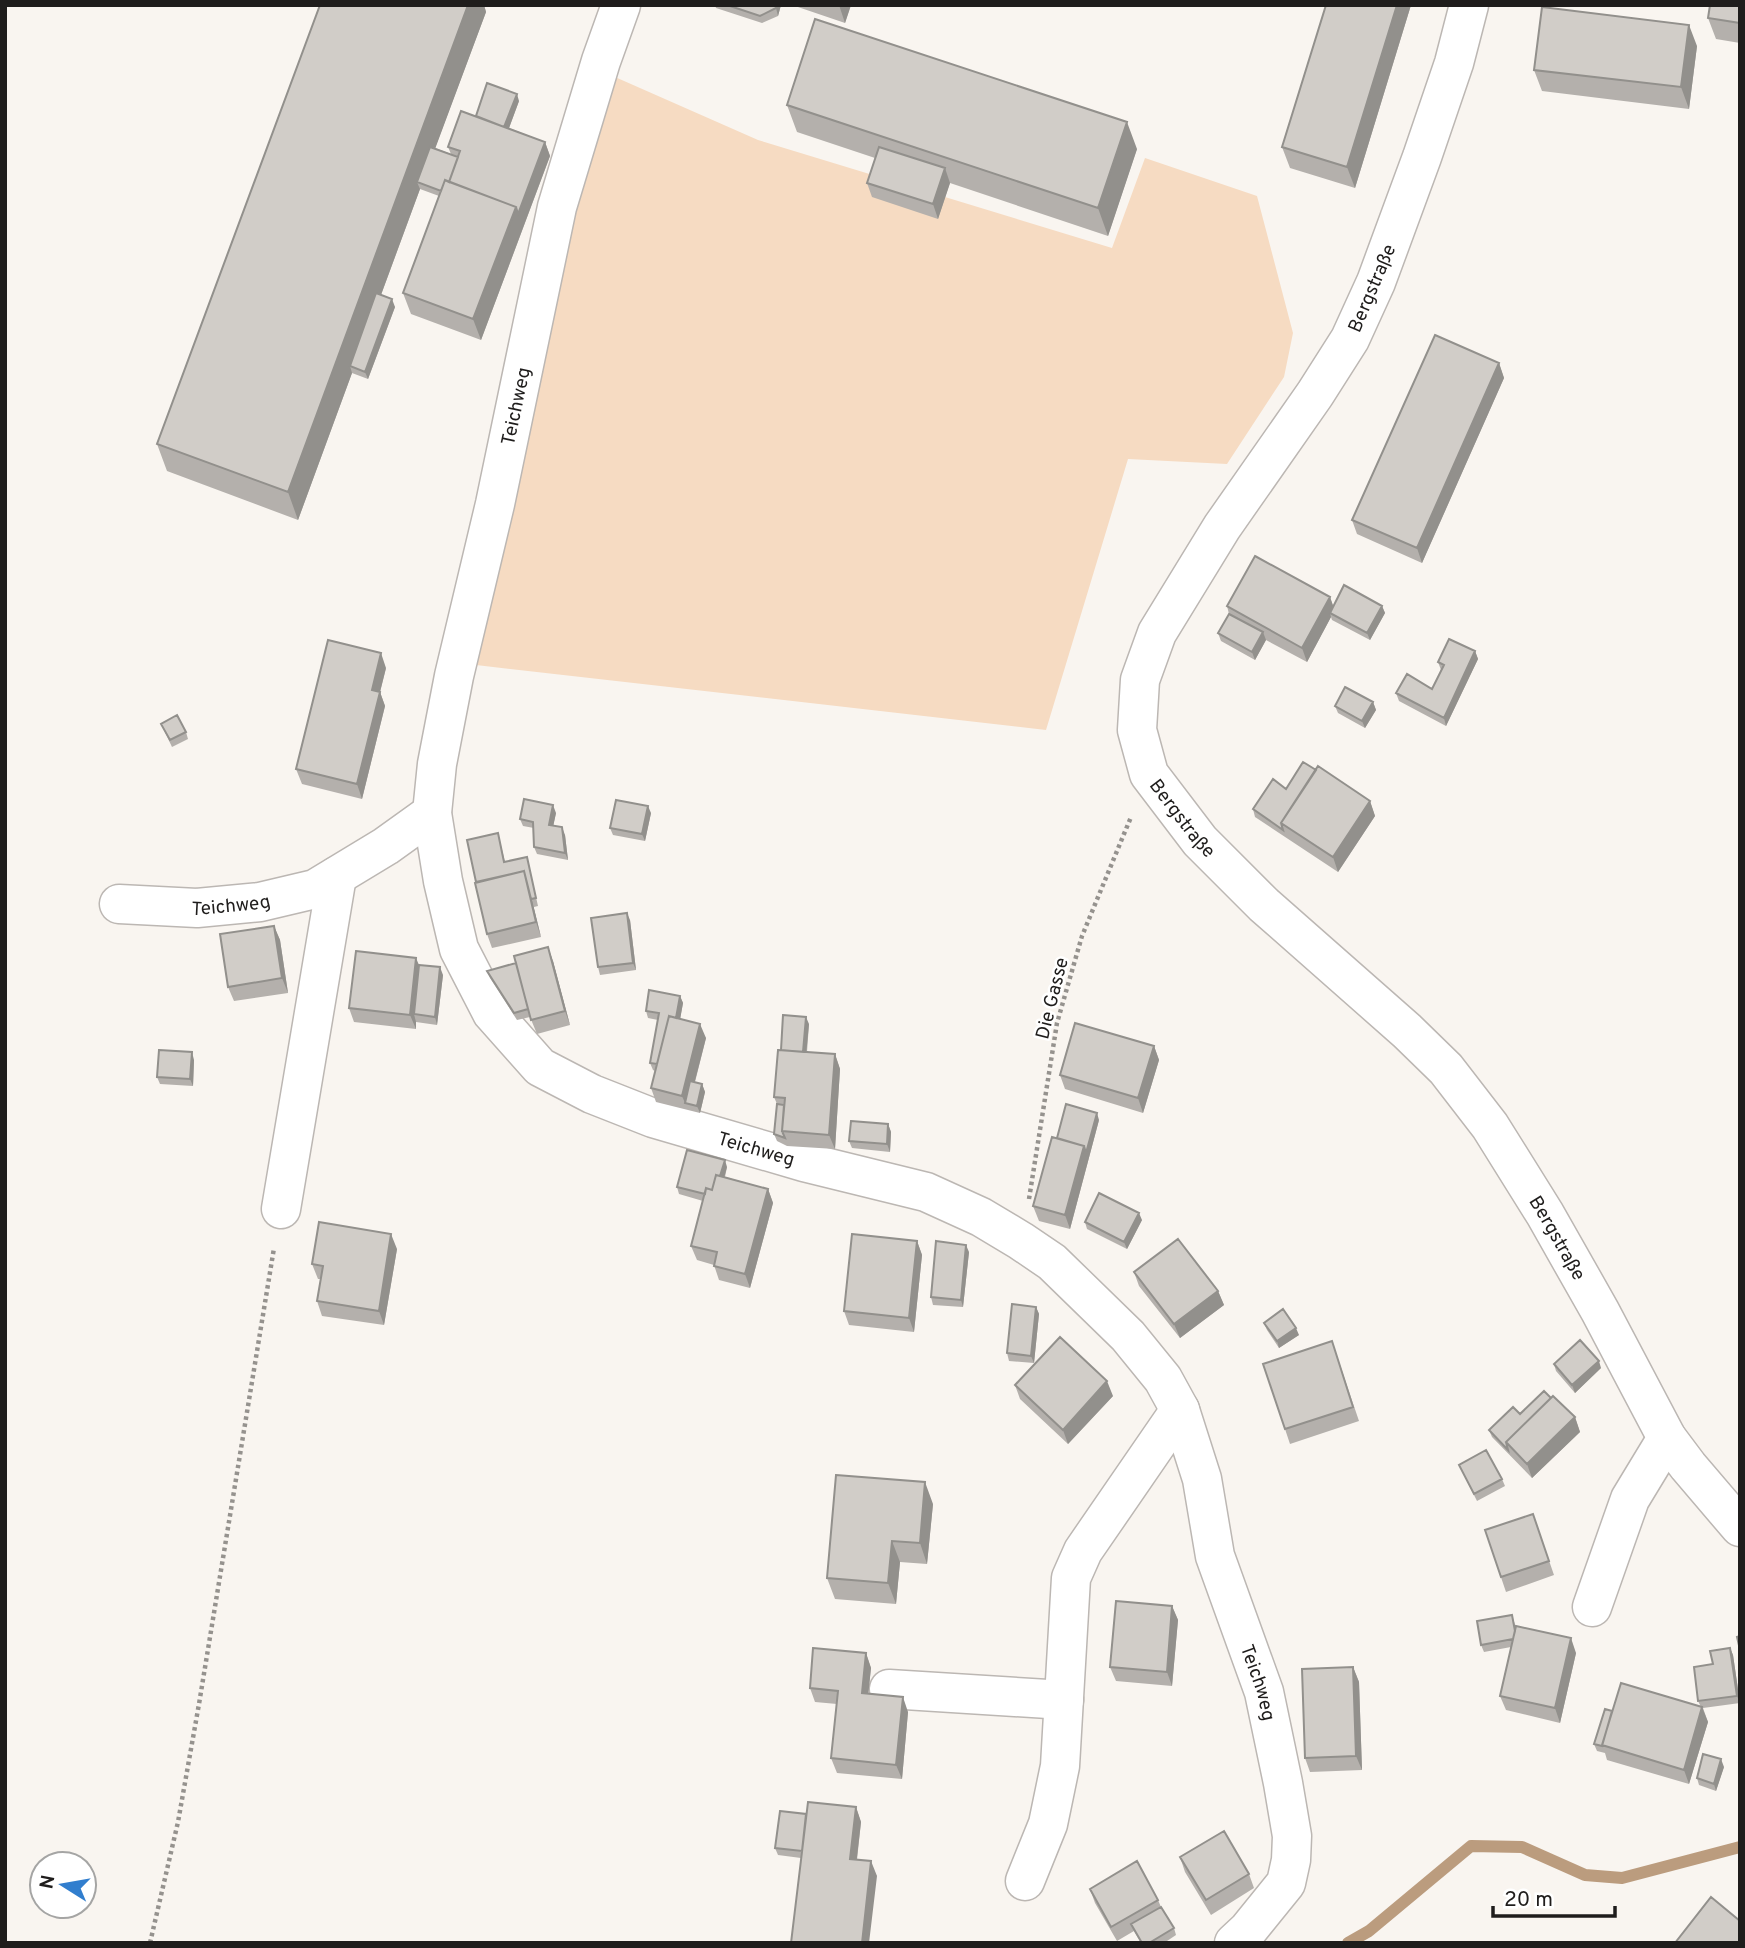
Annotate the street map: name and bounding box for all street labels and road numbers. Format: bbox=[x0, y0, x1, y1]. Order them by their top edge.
street label: Bergstraße bbox=[1344, 241, 1402, 337]
street label: Teichweg bbox=[497, 365, 537, 448]
street label: Bergstraße bbox=[1143, 775, 1220, 864]
street label: Teichweg bbox=[191, 890, 273, 922]
street label: Die Gasse bbox=[1031, 955, 1075, 1042]
street label: Teichweg bbox=[715, 1127, 797, 1173]
street label: Bergstraße bbox=[1523, 1192, 1590, 1285]
street label: Teichweg bbox=[1234, 1641, 1280, 1723]

